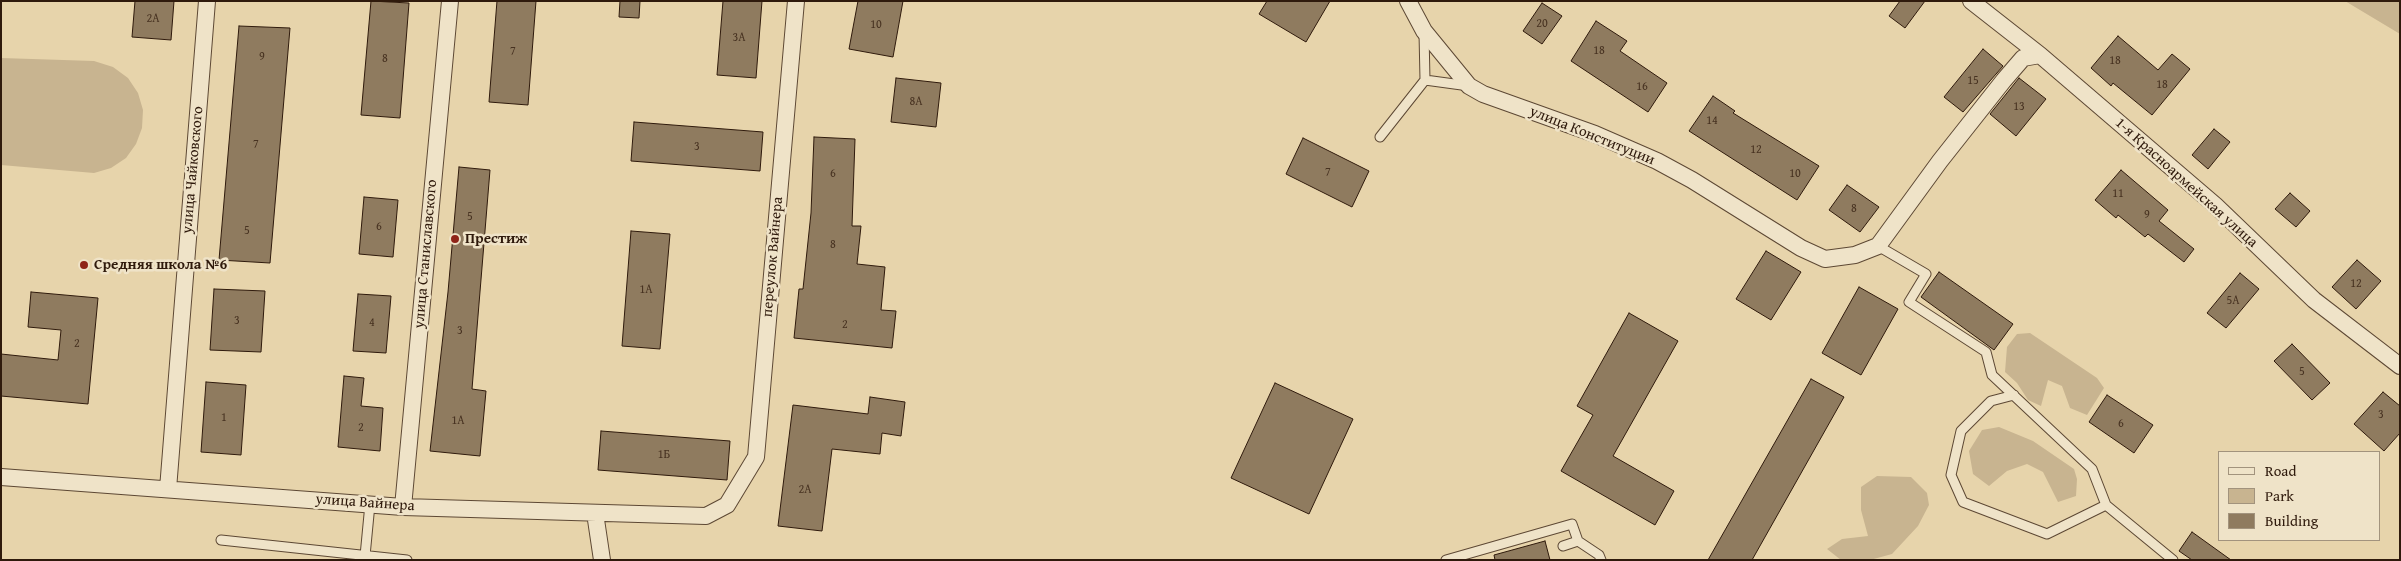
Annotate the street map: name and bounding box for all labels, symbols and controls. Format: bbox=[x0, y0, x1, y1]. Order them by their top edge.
house number: 2А bbox=[146, 12, 160, 26]
house number: 20 bbox=[1536, 17, 1548, 31]
house number: 10 bbox=[870, 18, 882, 32]
house number: 3А bbox=[732, 31, 746, 45]
house number: 18 bbox=[1593, 44, 1605, 58]
house number: 7 bbox=[510, 45, 516, 59]
house number: 9 bbox=[259, 50, 265, 64]
house number: 8 bbox=[382, 52, 388, 66]
house number: 18 bbox=[2109, 54, 2121, 68]
house number: 15 bbox=[1967, 74, 1979, 88]
house number: 18 bbox=[2156, 78, 2168, 92]
house number: 16 bbox=[1636, 80, 1648, 94]
house number: 8А bbox=[909, 95, 923, 109]
house number: 13 bbox=[2013, 100, 2025, 114]
street label: улица Конституции bbox=[1527, 103, 1657, 169]
street label: улица Чайковского bbox=[178, 105, 208, 235]
house number: 14 bbox=[1706, 114, 1718, 128]
street label: 1-я Красноармейская улица bbox=[2111, 114, 2261, 252]
house number: 7 bbox=[253, 138, 259, 152]
house number: 3 bbox=[694, 140, 700, 154]
house number: 12 bbox=[1750, 143, 1762, 157]
house number: 7 bbox=[1325, 166, 1331, 180]
house number: 6 bbox=[830, 167, 836, 181]
house number: 10 bbox=[1789, 167, 1801, 181]
street label: улица Станиславского bbox=[411, 179, 441, 329]
house number: 11 bbox=[2112, 187, 2124, 201]
street label: переулок Вайнера bbox=[759, 196, 787, 318]
house number: 8 bbox=[1851, 202, 1857, 216]
house number: 9 bbox=[2144, 208, 2150, 222]
house number: 5 bbox=[467, 210, 473, 224]
house number: 6 bbox=[376, 220, 382, 234]
house number: 5 bbox=[244, 224, 250, 238]
place label: Престиж bbox=[465, 230, 527, 248]
marker: Престиж bbox=[449, 233, 461, 245]
house number: 8 bbox=[830, 238, 836, 252]
place label: Средняя школа №6 bbox=[94, 256, 227, 274]
marker: Средняя школа №6 bbox=[78, 259, 90, 271]
house number: 12 bbox=[2350, 277, 2362, 291]
house number: 1А bbox=[639, 283, 653, 297]
house number: 5А bbox=[2226, 294, 2240, 308]
house number: 3 bbox=[234, 314, 240, 328]
house number: 4 bbox=[369, 316, 375, 330]
house number: 2 bbox=[842, 318, 848, 332]
house number: 3 bbox=[457, 324, 463, 338]
house number: 2 bbox=[74, 337, 80, 351]
house number: 5 bbox=[2299, 365, 2305, 379]
house number: 3 bbox=[2378, 408, 2384, 422]
house number: 1 bbox=[221, 411, 227, 425]
house number: 1А bbox=[451, 414, 465, 428]
house number: 6 bbox=[2118, 417, 2124, 431]
house number: 2 bbox=[358, 421, 364, 435]
house number: 1Б bbox=[658, 448, 670, 462]
legend bbox=[2218, 451, 2381, 541]
text: Road bbox=[2265, 460, 2296, 481]
house number: 2А bbox=[798, 483, 812, 497]
text: Park bbox=[2265, 485, 2294, 506]
street label: улица Вайнера bbox=[315, 491, 415, 515]
text: Building bbox=[2265, 510, 2318, 531]

